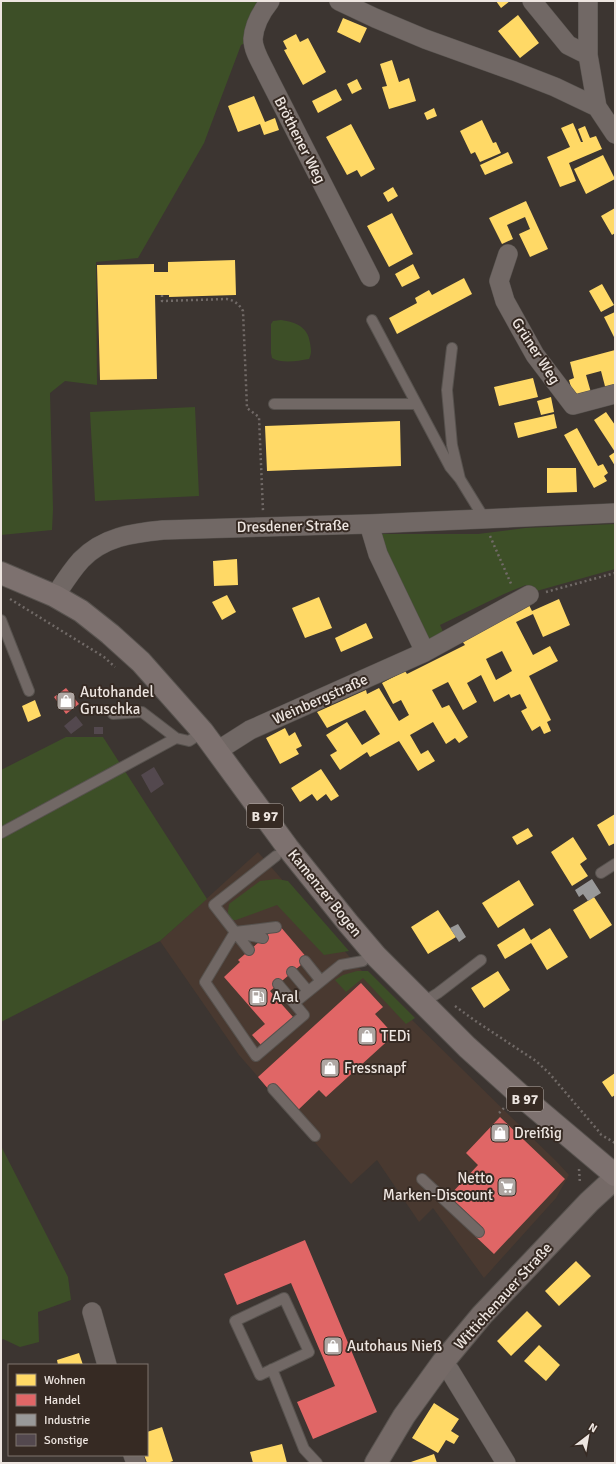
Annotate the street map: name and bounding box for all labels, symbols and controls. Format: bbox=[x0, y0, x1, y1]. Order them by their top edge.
street label: Bröthener Weg bbox=[270, 94, 330, 186]
street label: Grüner Weg bbox=[508, 314, 564, 388]
street label: Dresdener Straße bbox=[237, 516, 349, 536]
street label: Weinbergstraße bbox=[270, 670, 370, 728]
place label: Autohandel Gruschka bbox=[80, 683, 154, 718]
shop icon: Autohandel Gruschka bbox=[55, 690, 77, 712]
road number: B 97 bbox=[247, 804, 283, 828]
street label: Kamenzer Bogen bbox=[284, 846, 366, 940]
fuel station icon: Aral bbox=[247, 986, 269, 1008]
place label: Aral bbox=[272, 988, 299, 1006]
shop icon: TEDi bbox=[356, 1025, 378, 1047]
place label: TEDi bbox=[381, 1027, 411, 1045]
shop icon: Fressnapf bbox=[319, 1057, 341, 1079]
place label: Fressnapf bbox=[344, 1059, 407, 1077]
road number: B 97 bbox=[507, 1087, 543, 1111]
shop icon: Dreißig bbox=[489, 1122, 511, 1144]
place label: Dreißig bbox=[514, 1124, 562, 1142]
place label: Netto Marken-Discount bbox=[383, 1169, 493, 1204]
supermarket icon: Netto Marken-Discount bbox=[496, 1176, 518, 1198]
street label: Wittichenauer Straße bbox=[450, 1239, 556, 1353]
shop icon: Autohaus Nieß bbox=[322, 1335, 344, 1357]
place label: Autohaus Nieß bbox=[347, 1337, 442, 1355]
legend bbox=[8, 1364, 148, 1456]
text: Wohnen bbox=[44, 1373, 86, 1388]
text: Handel bbox=[44, 1393, 81, 1408]
text: Industrie bbox=[44, 1413, 90, 1428]
north arrow bbox=[568, 1416, 608, 1456]
text: N bbox=[586, 1420, 600, 1435]
text: Sonstige bbox=[44, 1433, 89, 1448]

